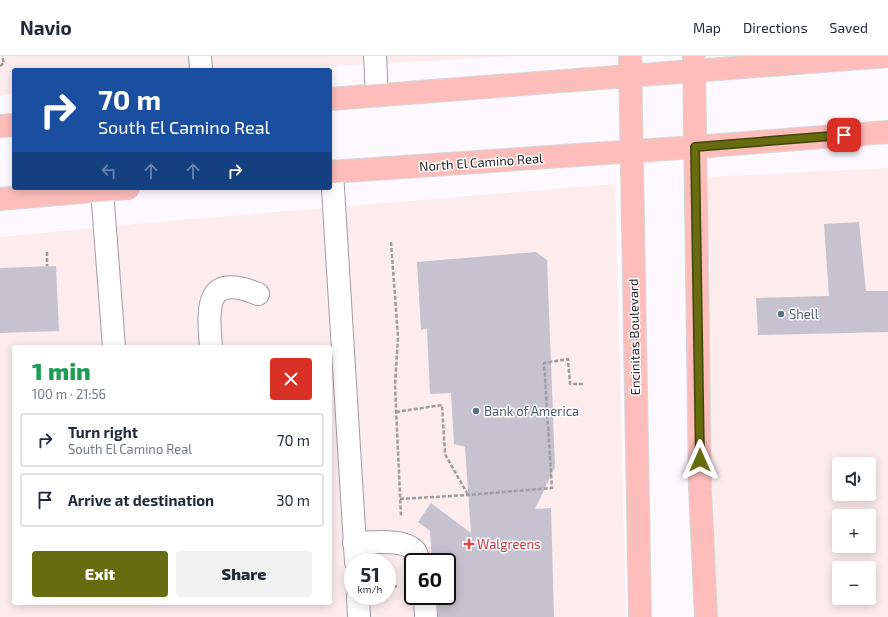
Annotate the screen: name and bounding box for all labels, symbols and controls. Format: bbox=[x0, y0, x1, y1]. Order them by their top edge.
text: Navio bbox=[20, 16, 72, 39]
text: Map bbox=[693, 19, 721, 36]
text: Directions bbox=[743, 19, 808, 36]
text: Saved bbox=[830, 19, 868, 36]
text: 70 m bbox=[98, 82, 161, 116]
icon: right bbox=[32, 84, 84, 136]
text: South El Camino Real bbox=[98, 116, 270, 138]
pin bbox=[827, 118, 861, 152]
icon: arrive bbox=[833, 124, 855, 146]
street label: North El Camino Real bbox=[419, 150, 543, 174]
icon: left bbox=[98, 160, 120, 182]
icon: ahead bbox=[140, 160, 162, 182]
icon: ahead bbox=[182, 160, 204, 182]
icon: right bbox=[224, 160, 246, 182]
street label: Encinitas Boulevard bbox=[625, 278, 643, 396]
place label: Shell bbox=[789, 306, 819, 322]
marker: Shell bbox=[776, 309, 786, 319]
text: 1 min bbox=[32, 356, 91, 385]
button: close bbox=[270, 358, 312, 400]
text: 100 m · 21:56 bbox=[32, 386, 106, 402]
place label: Bank of America bbox=[484, 403, 579, 419]
marker: Bank of America bbox=[471, 406, 481, 416]
text: Turn right bbox=[68, 423, 138, 441]
icon: right bbox=[34, 429, 56, 451]
text: 70 m bbox=[277, 431, 310, 449]
position arrow bbox=[679, 439, 721, 481]
text: South El Camino Real bbox=[68, 441, 192, 457]
map controls bbox=[832, 457, 876, 605]
button: sound bbox=[832, 457, 876, 501]
icon: arrive bbox=[34, 489, 56, 511]
text: Arrive at destination bbox=[68, 491, 214, 509]
text: 30 m bbox=[276, 491, 310, 509]
button: + bbox=[832, 509, 876, 553]
place label: Walgreens bbox=[477, 536, 541, 552]
marker: Walgreens bbox=[464, 539, 474, 549]
button: Exit bbox=[32, 551, 168, 597]
button: Share bbox=[176, 551, 312, 597]
speed limit sign: 60 bbox=[404, 553, 456, 605]
button: − bbox=[832, 561, 876, 605]
text: 51 bbox=[360, 562, 380, 586]
text: km/h bbox=[358, 583, 382, 595]

